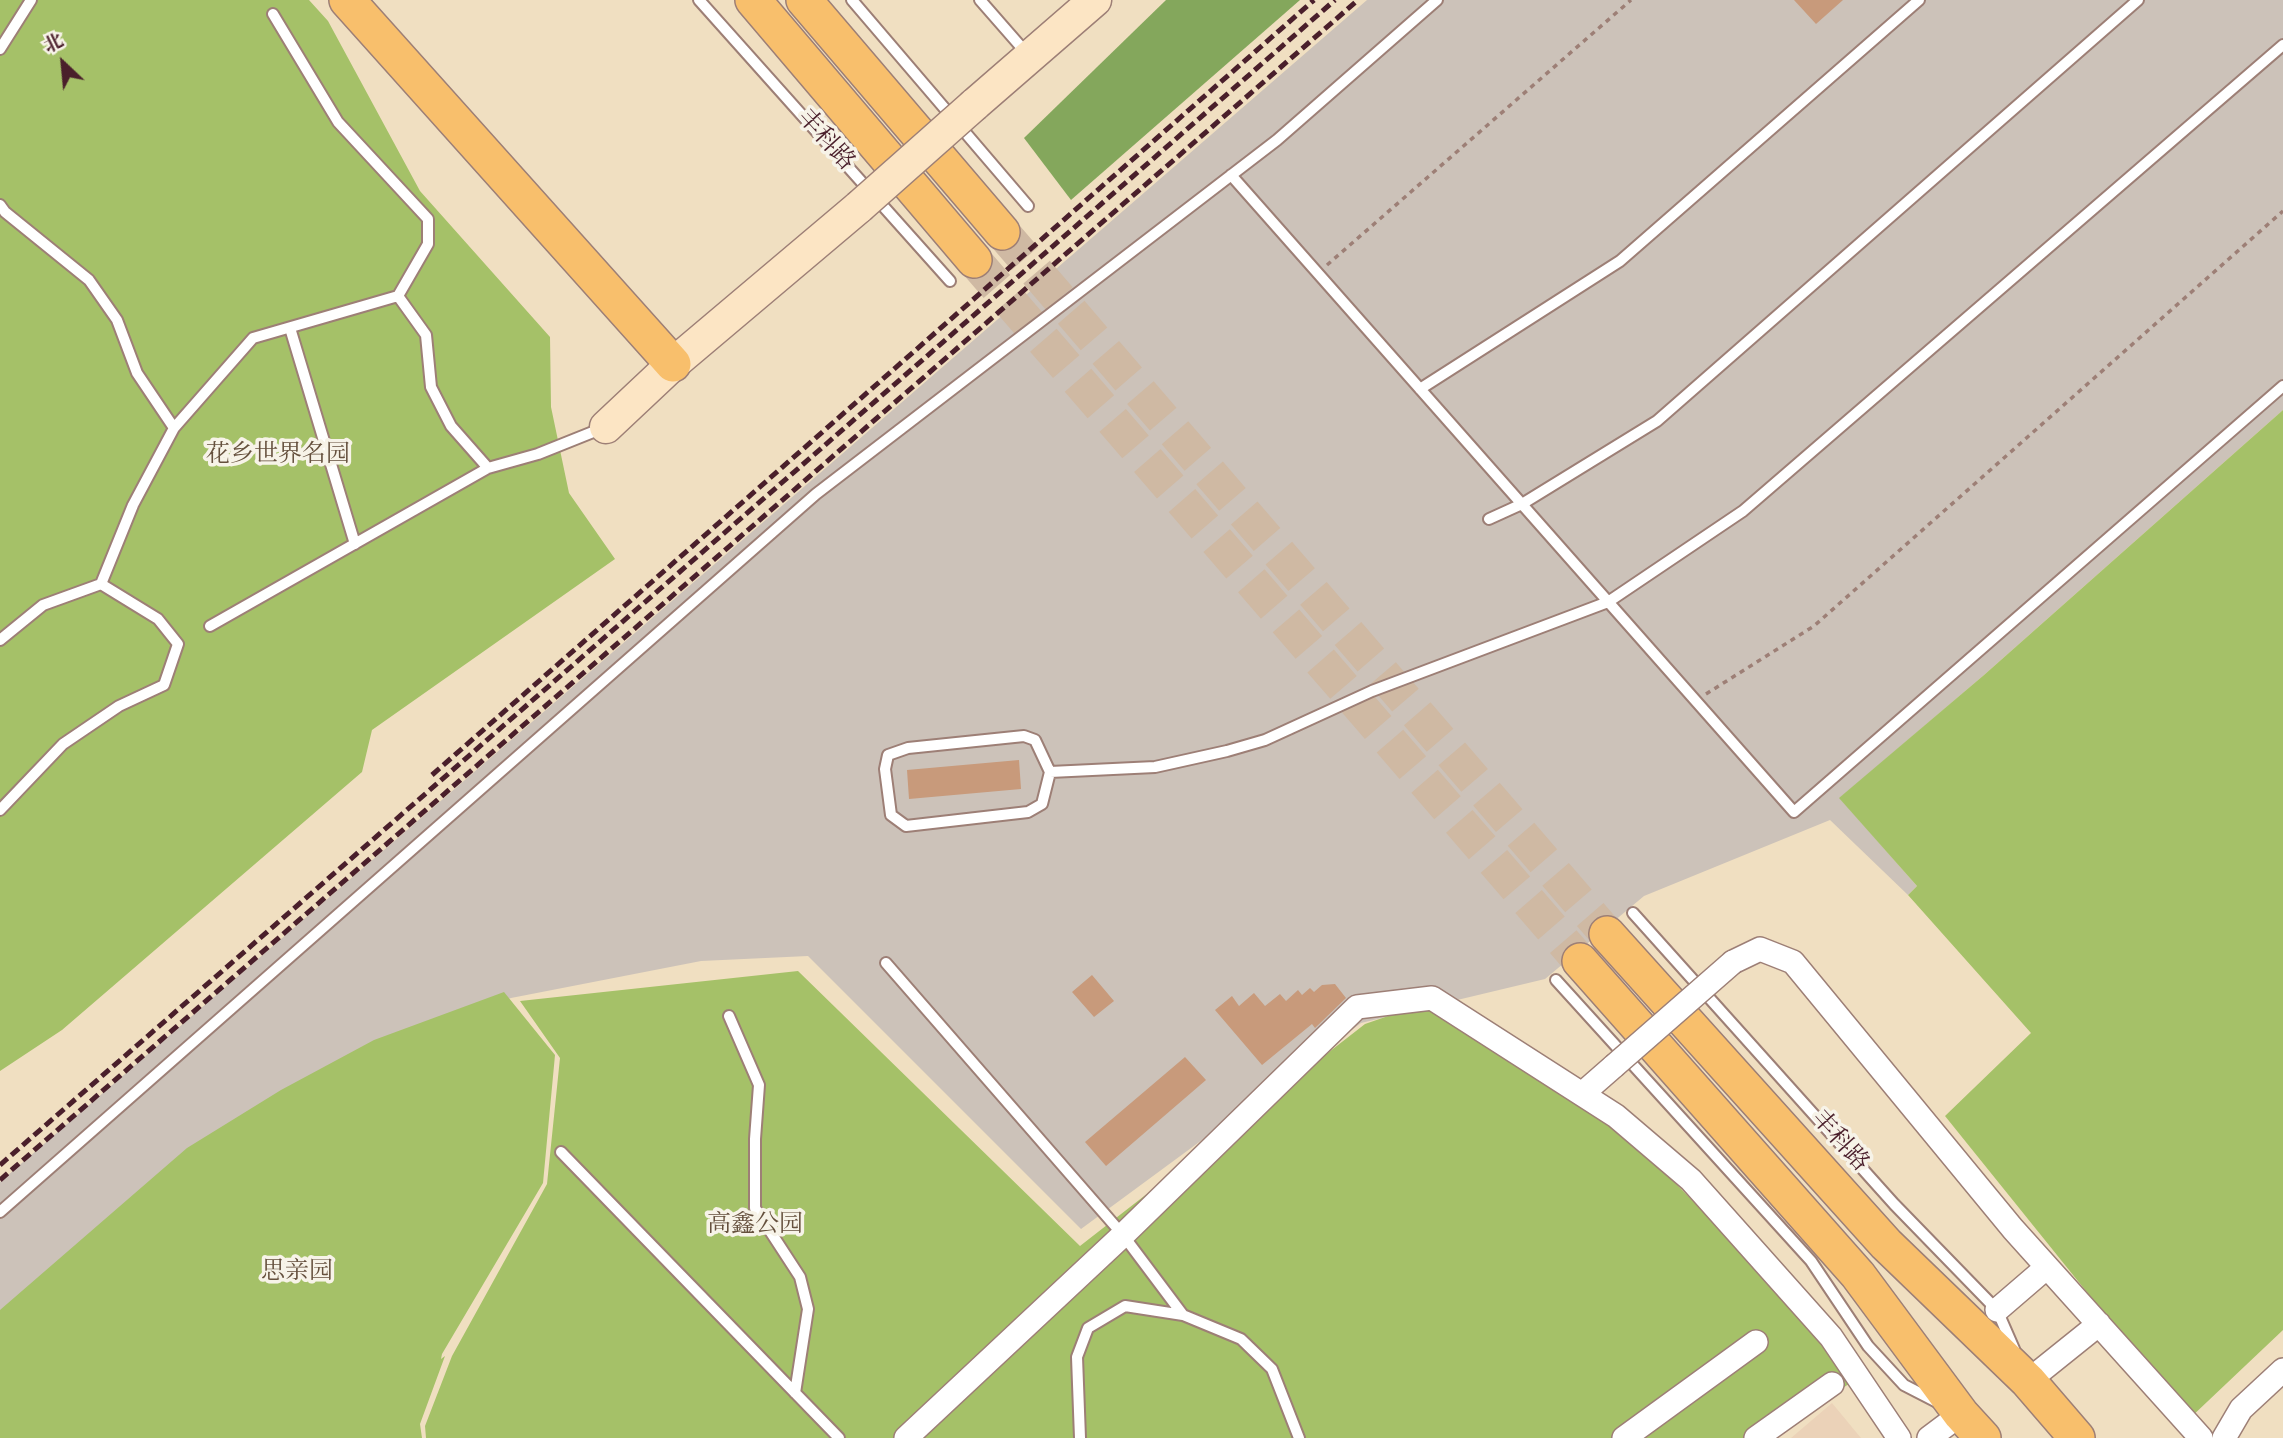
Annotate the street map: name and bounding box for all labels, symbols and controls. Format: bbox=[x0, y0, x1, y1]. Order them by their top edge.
north arrow bbox=[28, 28, 98, 98]
text: 北 bbox=[40, 29, 67, 58]
street label: 丰科路 bbox=[790, 105, 860, 177]
park label: 花乡世界名园 bbox=[206, 442, 350, 470]
street label: 丰科路 bbox=[1804, 1106, 1874, 1178]
park label: 高鑫公园 bbox=[707, 1212, 803, 1240]
park label: 思亲园 bbox=[261, 1259, 333, 1287]

